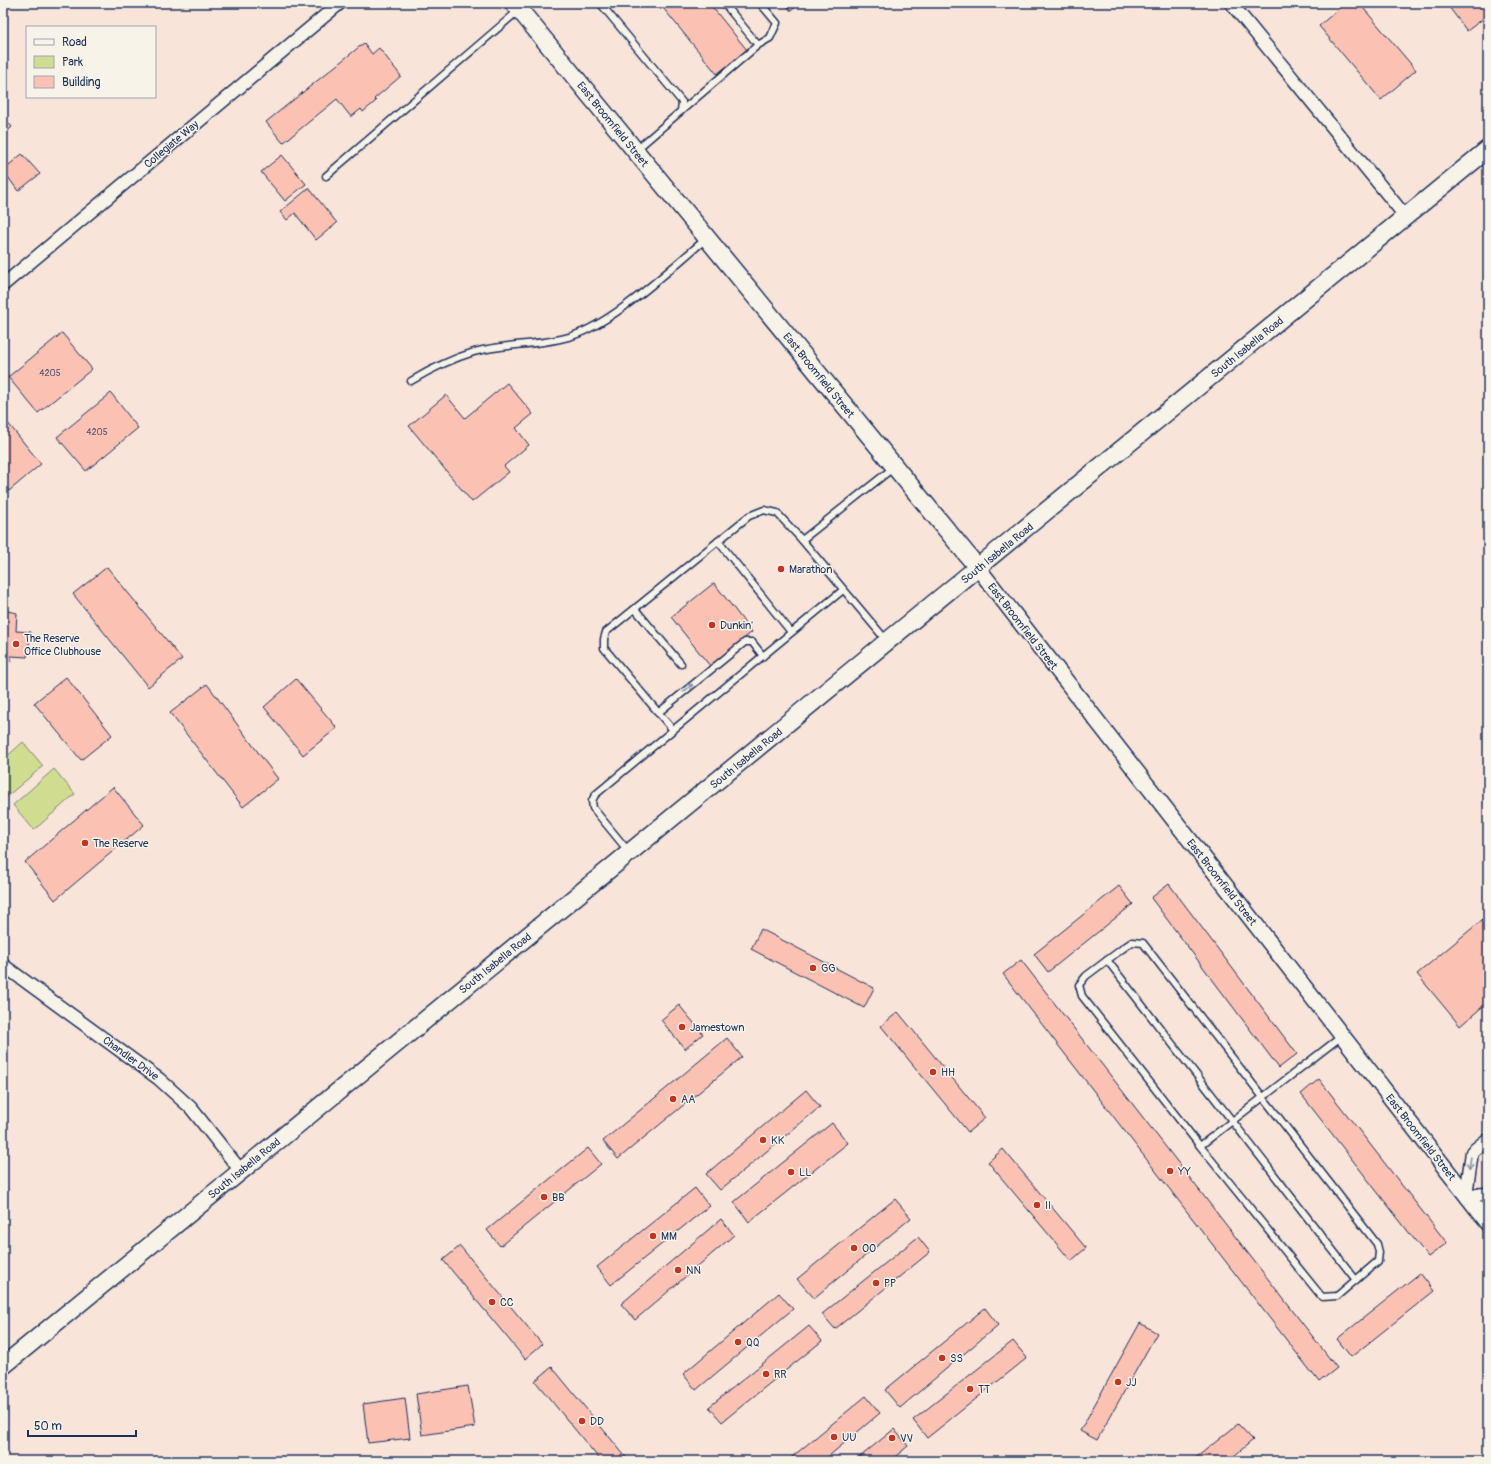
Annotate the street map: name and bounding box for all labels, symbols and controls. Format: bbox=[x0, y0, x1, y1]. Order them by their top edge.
legend bbox=[26, 26, 156, 98]
text: Road bbox=[62, 35, 87, 50]
text: Park bbox=[62, 55, 83, 70]
text: Building bbox=[62, 75, 101, 90]
street label: East Broomfield Street bbox=[574, 79, 651, 170]
street label: Collegiate Way bbox=[141, 118, 201, 171]
street label: South Isabella Road bbox=[1209, 314, 1286, 381]
street label: East Broomfield Street bbox=[780, 330, 857, 421]
house number: 4205 bbox=[39, 368, 61, 379]
house number: 4205 bbox=[86, 427, 108, 438]
street label: South Isabella Road bbox=[959, 520, 1036, 587]
place label: Marathon bbox=[789, 563, 832, 576]
marker: Marathon bbox=[776, 564, 786, 574]
street label: East Broomfield Street bbox=[985, 581, 1061, 672]
place label: Dunkin' bbox=[720, 619, 753, 632]
marker: Dunkin' bbox=[707, 620, 717, 630]
place label: The Reserve Office Clubhouse bbox=[24, 632, 101, 658]
marker: The Reserve Office Clubhouse bbox=[11, 639, 21, 649]
one-way arrow bbox=[683, 684, 694, 693]
street label: South Isabella Road bbox=[708, 725, 785, 792]
place label: The Reserve bbox=[93, 837, 149, 850]
street label: East Broomfield Street bbox=[1184, 837, 1260, 928]
marker: The Reserve bbox=[80, 838, 90, 848]
street label: South Isabella Road bbox=[457, 930, 534, 997]
place label: GG bbox=[821, 962, 836, 975]
marker: GG bbox=[808, 963, 818, 973]
place label: Jamestown bbox=[690, 1021, 744, 1034]
marker: Jamestown bbox=[677, 1022, 687, 1032]
street label: Chandler Drive bbox=[100, 1034, 162, 1083]
place label: HH bbox=[941, 1066, 955, 1079]
marker: HH bbox=[928, 1067, 938, 1077]
street label: East Broomfield Street bbox=[1383, 1092, 1459, 1183]
place label: AA bbox=[681, 1093, 695, 1106]
marker: AA bbox=[668, 1094, 678, 1104]
place label: KK bbox=[771, 1134, 785, 1147]
street label: South Isabella Road bbox=[206, 1135, 283, 1202]
marker: KK bbox=[758, 1135, 768, 1145]
one-way arrow bbox=[1466, 1156, 1474, 1169]
place label: YY bbox=[1177, 1165, 1191, 1178]
place label: LL bbox=[799, 1166, 811, 1179]
marker: YY bbox=[1165, 1166, 1175, 1176]
marker: LL bbox=[786, 1167, 796, 1177]
place label: BB bbox=[552, 1191, 564, 1204]
marker: BB bbox=[539, 1192, 549, 1202]
place label: II bbox=[1045, 1199, 1051, 1212]
marker: II bbox=[1032, 1200, 1042, 1210]
place label: MM bbox=[661, 1230, 677, 1243]
marker: MM bbox=[648, 1231, 658, 1241]
place label: OO bbox=[862, 1242, 876, 1255]
marker: OO bbox=[849, 1243, 859, 1253]
place label: NN bbox=[686, 1264, 701, 1277]
marker: NN bbox=[673, 1265, 683, 1275]
place label: PP bbox=[884, 1277, 896, 1290]
marker: PP bbox=[871, 1278, 881, 1288]
place label: CC bbox=[500, 1296, 514, 1309]
marker: CC bbox=[487, 1297, 497, 1307]
place label: QQ bbox=[746, 1336, 760, 1349]
marker: QQ bbox=[733, 1337, 743, 1347]
place label: SS bbox=[950, 1352, 963, 1365]
marker: SS bbox=[937, 1353, 947, 1363]
place label: RR bbox=[774, 1368, 787, 1381]
marker: RR bbox=[761, 1369, 771, 1379]
place label: JJ bbox=[1126, 1376, 1137, 1389]
marker: JJ bbox=[1113, 1377, 1123, 1387]
place label: TT bbox=[978, 1383, 990, 1396]
marker: TT bbox=[965, 1384, 975, 1394]
scale bar bbox=[28, 1412, 136, 1438]
place label: DD bbox=[590, 1415, 604, 1428]
marker: DD bbox=[577, 1416, 587, 1426]
text: 50 m bbox=[34, 1419, 62, 1434]
place label: UU bbox=[842, 1431, 857, 1444]
marker: UU bbox=[829, 1432, 839, 1442]
place label: VV bbox=[900, 1432, 913, 1445]
marker: VV bbox=[887, 1433, 897, 1443]

